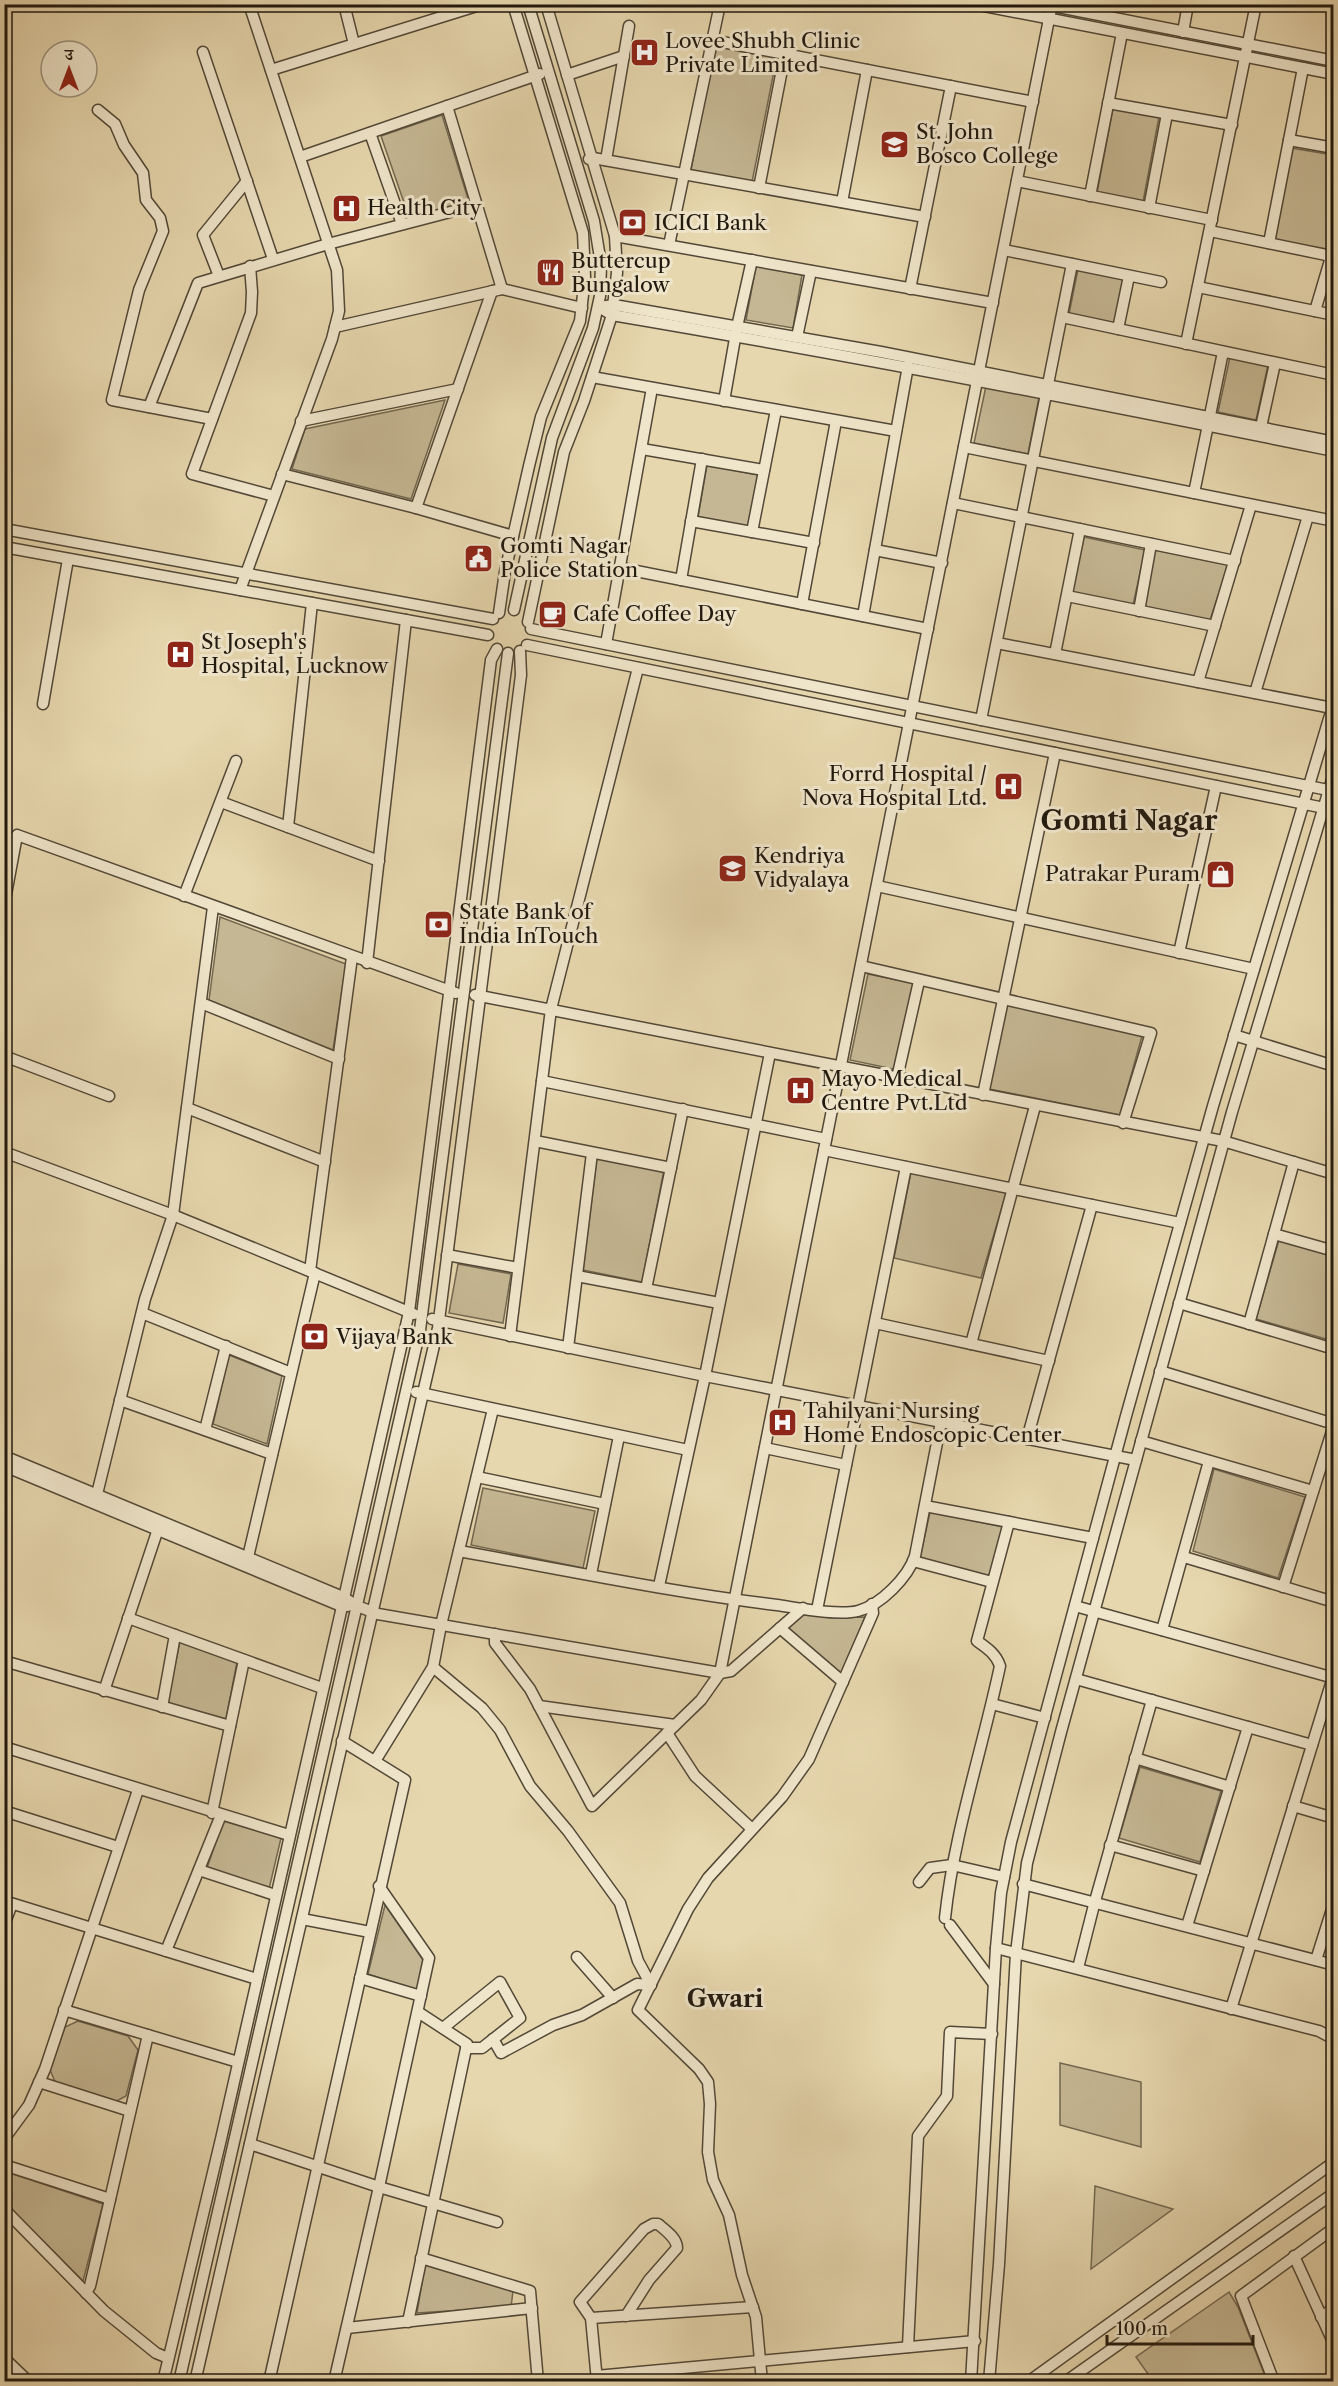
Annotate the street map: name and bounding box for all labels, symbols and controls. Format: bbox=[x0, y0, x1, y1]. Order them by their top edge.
place label: Lovee Shubh Clinic Private Limited bbox=[665, 28, 860, 77]
hospital icon: Lovee Shubh Clinic Private Limited bbox=[628, 37, 660, 69]
north arrow bbox=[39, 39, 99, 99]
text: उ bbox=[64, 44, 75, 64]
place label: St. John Bosco College bbox=[916, 119, 1058, 168]
school or university icon: St. John Bosco College bbox=[879, 128, 911, 160]
hospital icon: Health City bbox=[330, 192, 362, 224]
place label: Health City bbox=[367, 195, 482, 220]
bank icon: ICICI Bank bbox=[617, 207, 649, 239]
place label: ICICI Bank bbox=[654, 210, 767, 235]
place label: Buttercup Bungalow bbox=[571, 248, 671, 297]
restaurant icon: Buttercup Bungalow bbox=[534, 257, 566, 289]
place label: Gomti Nagar Police Station bbox=[500, 533, 638, 582]
public building icon: Gomti Nagar Police Station bbox=[463, 542, 495, 574]
cafe icon: Cafe Coffee Day bbox=[536, 598, 568, 630]
place label: Cafe Coffee Day bbox=[573, 601, 737, 626]
place label: St Joseph's Hospital, Lucknow bbox=[201, 629, 389, 678]
hospital icon: St Joseph's Hospital, Lucknow bbox=[164, 638, 196, 670]
place label: Forrd Hospital / Nova Hospital Ltd. bbox=[802, 761, 987, 810]
hospital icon: Forrd Hospital / Nova Hospital Ltd. bbox=[992, 770, 1024, 802]
district label: Gomti Nagar bbox=[1041, 804, 1218, 837]
place label: Kendriya Vidyalaya bbox=[753, 843, 850, 892]
school or university icon: Kendriya Vidyalaya bbox=[717, 852, 749, 884]
shop icon: Patrakar Puram bbox=[1205, 858, 1237, 890]
place label: Patrakar Puram bbox=[1045, 861, 1200, 886]
place label: State Bank of India InTouch bbox=[459, 899, 599, 948]
bank icon: State Bank of India InTouch bbox=[422, 908, 454, 940]
place label: Mayo Medical Centre Pvt.Ltd bbox=[821, 1066, 968, 1115]
hospital icon: Mayo Medical Centre Pvt.Ltd bbox=[784, 1075, 816, 1107]
bank icon: Vijaya Bank bbox=[299, 1321, 331, 1353]
place label: Vijaya Bank bbox=[335, 1324, 453, 1349]
place label: Tahilyani Nursing Home Endoscopic Center bbox=[803, 1398, 1062, 1447]
hospital icon: Tahilyani Nursing Home Endoscopic Center bbox=[766, 1407, 798, 1439]
district label: Gwari bbox=[687, 1984, 764, 2013]
scale bar bbox=[1107, 2308, 1252, 2346]
text: 100 m bbox=[1116, 2318, 1168, 2340]

